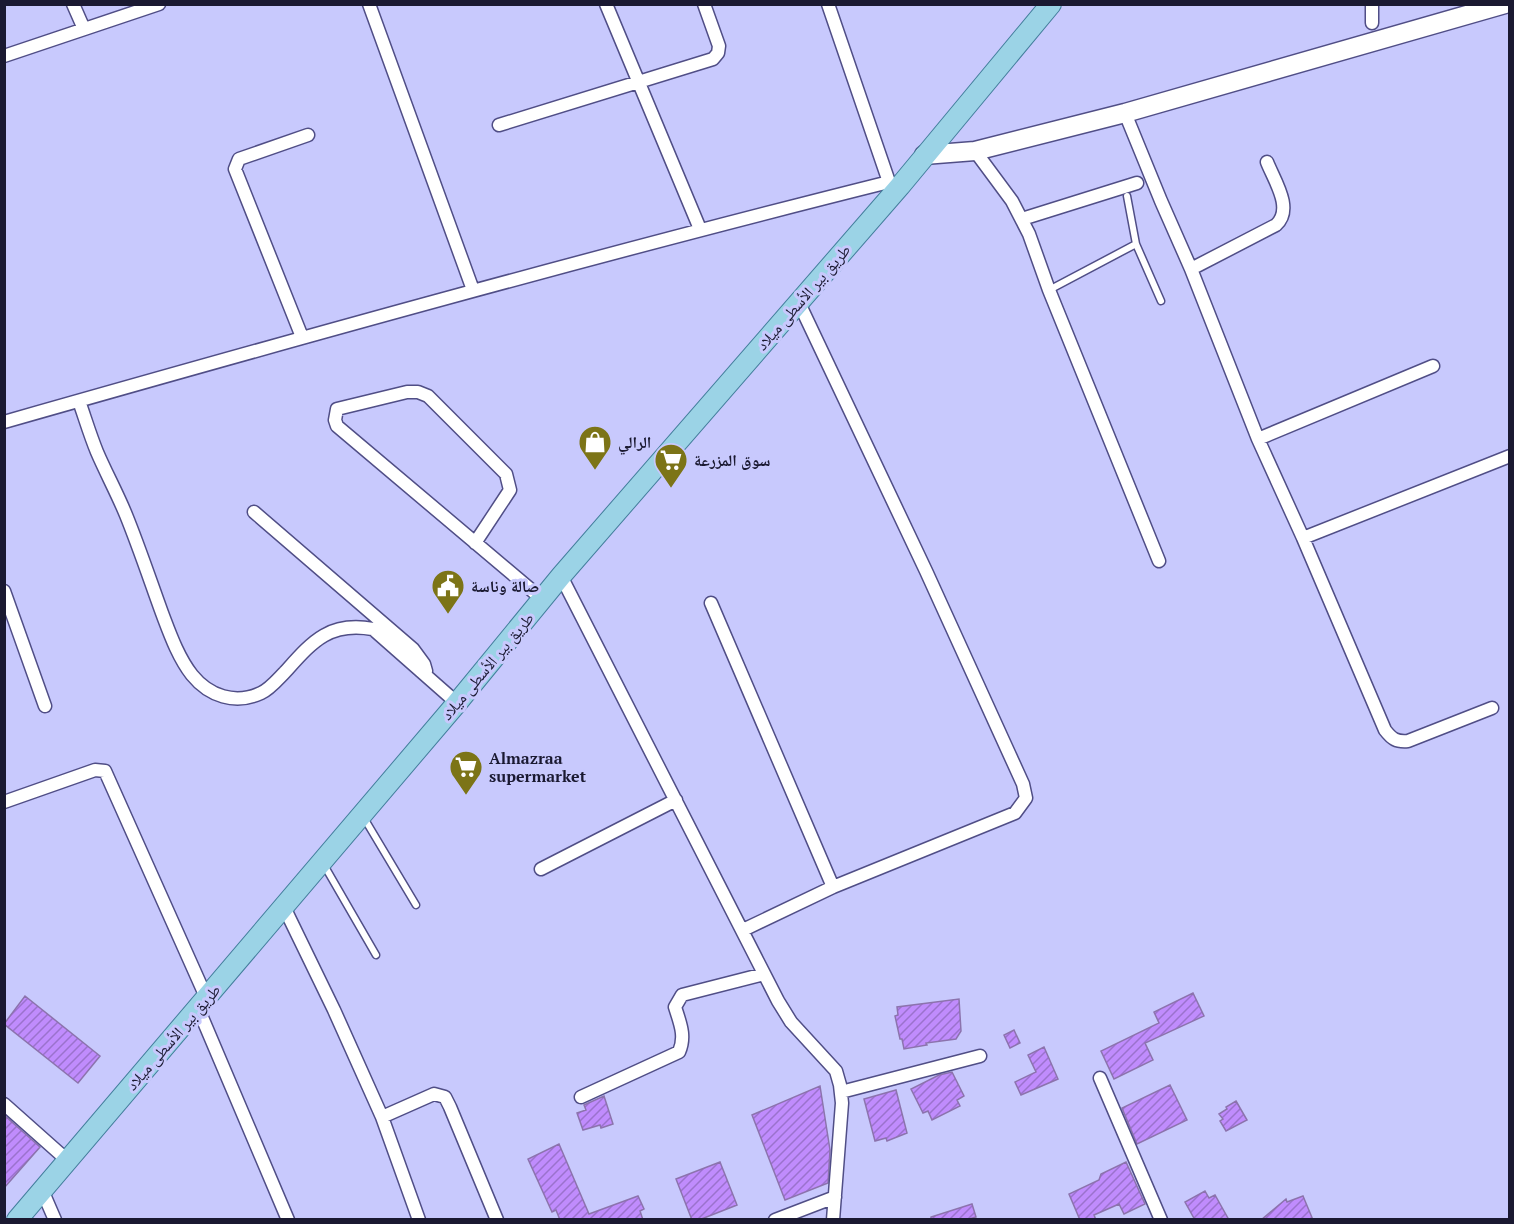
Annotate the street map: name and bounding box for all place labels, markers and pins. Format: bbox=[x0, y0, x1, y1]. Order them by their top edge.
shop icon: الرالي bbox=[577, 424, 613, 471]
place label: الرالي bbox=[618, 431, 651, 455]
supermarket icon: سوق المزرعة bbox=[653, 442, 689, 489]
place label: سوق المزرعة bbox=[694, 449, 770, 471]
public building icon: صالة وناسة bbox=[430, 568, 466, 615]
place label: صالة وناسة bbox=[471, 575, 539, 597]
place label: Almazraa supermarket bbox=[489, 747, 587, 787]
supermarket icon: Almazraa supermarket bbox=[448, 749, 484, 796]

